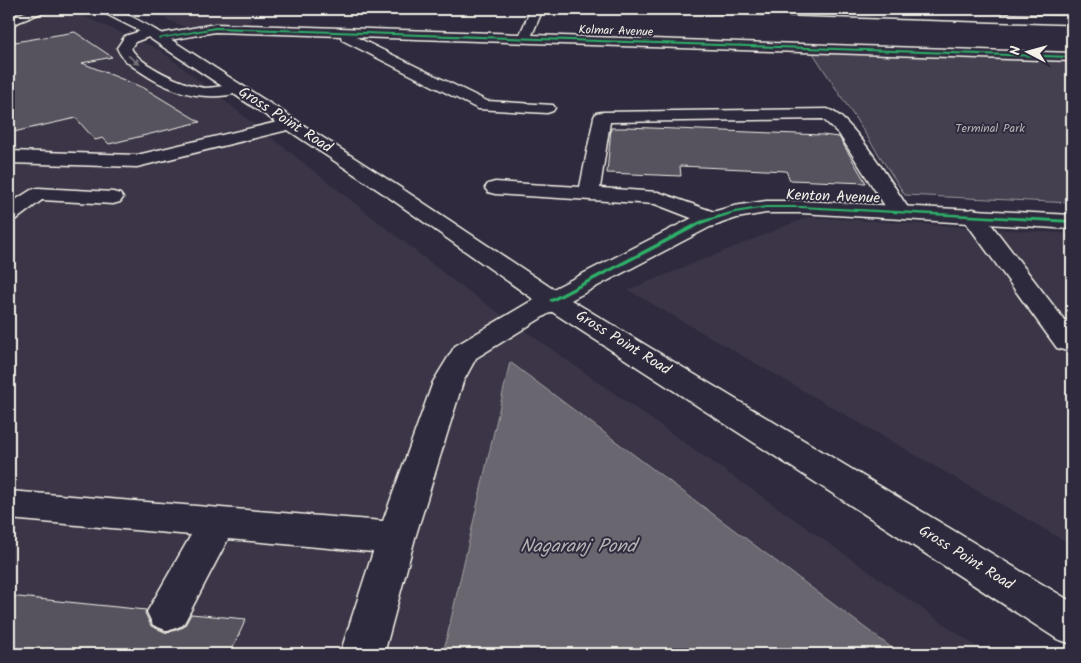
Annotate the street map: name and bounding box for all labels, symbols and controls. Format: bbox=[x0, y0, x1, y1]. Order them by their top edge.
street label: Kolmar Avenue bbox=[578, 20, 654, 42]
north arrow bbox=[1004, 28, 1054, 78]
text: N bbox=[1005, 45, 1027, 56]
one-way arrow bbox=[127, 55, 140, 66]
street label: Gross Point Road bbox=[233, 80, 337, 160]
park label: Terminal Park bbox=[955, 119, 1025, 138]
street label: Kenton Avenue bbox=[785, 183, 881, 211]
street label: Gross Point Road bbox=[571, 304, 676, 382]
street label: Gross Point Road bbox=[914, 519, 1019, 597]
water label: Nagaranj Pond bbox=[520, 532, 641, 562]

